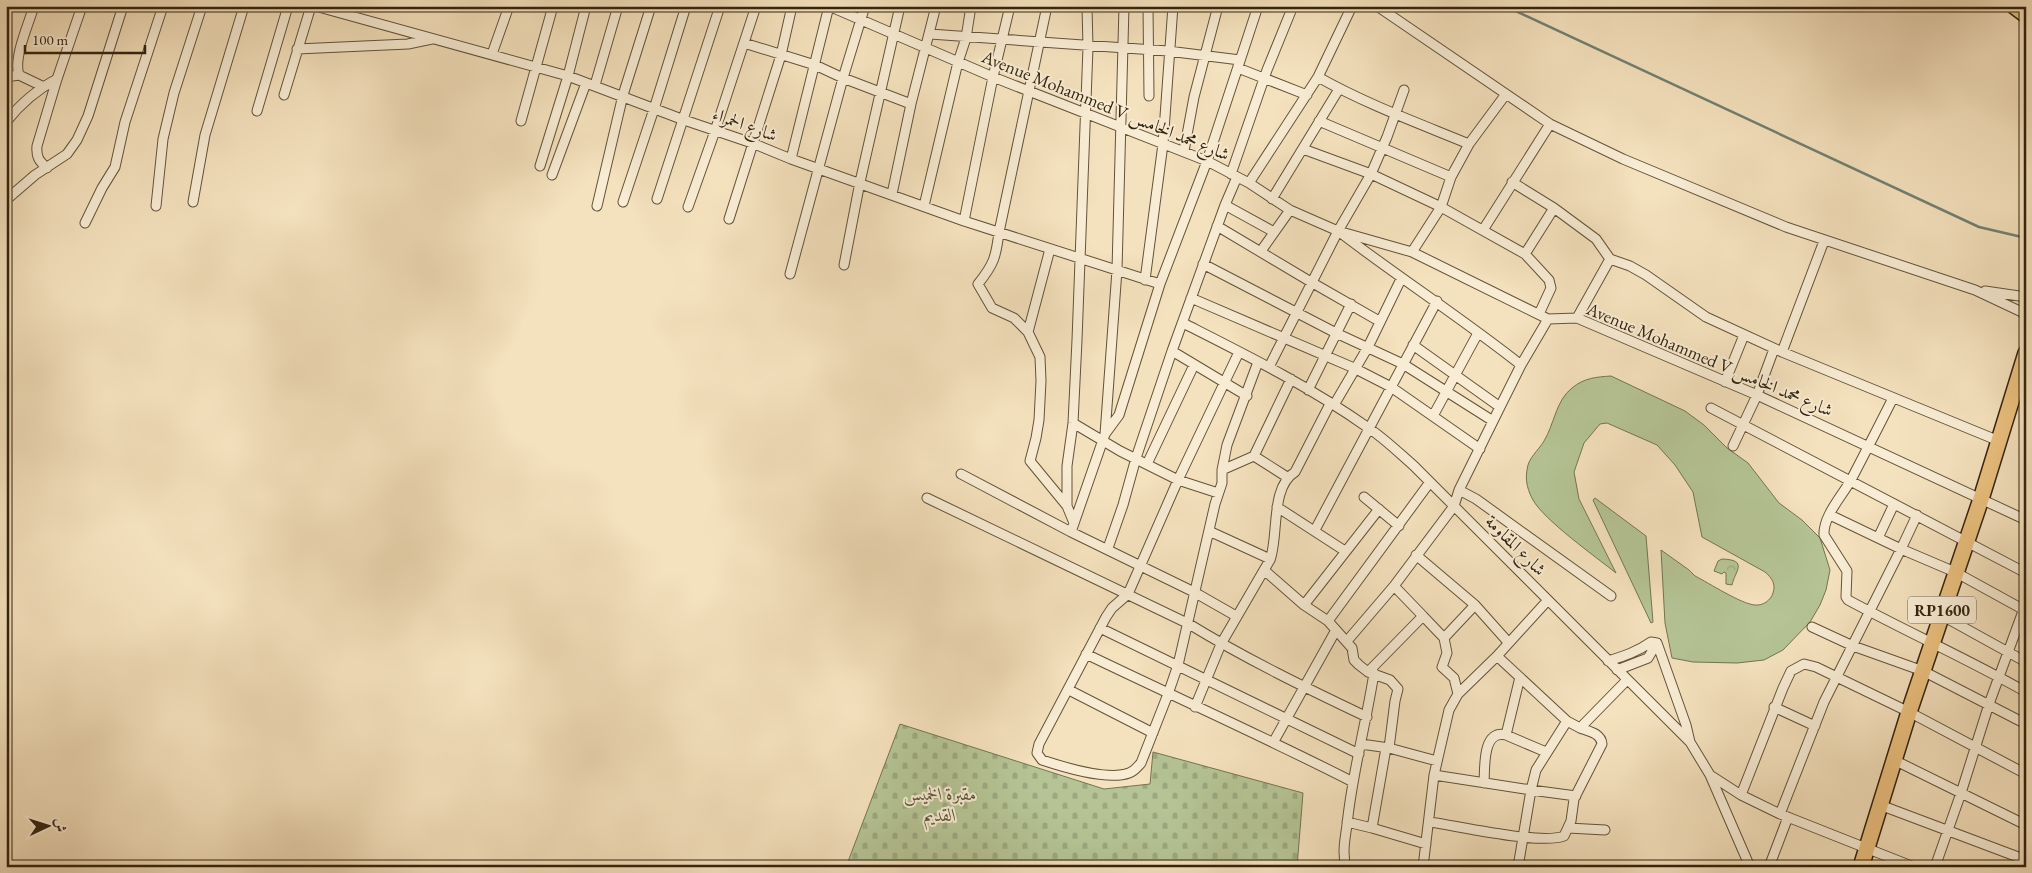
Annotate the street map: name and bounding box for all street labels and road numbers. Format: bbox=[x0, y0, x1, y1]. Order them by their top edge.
street label: Avenue Mohammed V شارع محمد الخامس bbox=[976, 44, 1233, 169]
street label: شارع الحمراء bbox=[708, 102, 781, 150]
street label: Avenue Mohammed V شارع محمد الخامس bbox=[1581, 296, 1837, 425]
street label: شارع المقاومة bbox=[1478, 510, 1551, 583]
road number: RP1600 bbox=[1908, 596, 1976, 624]

